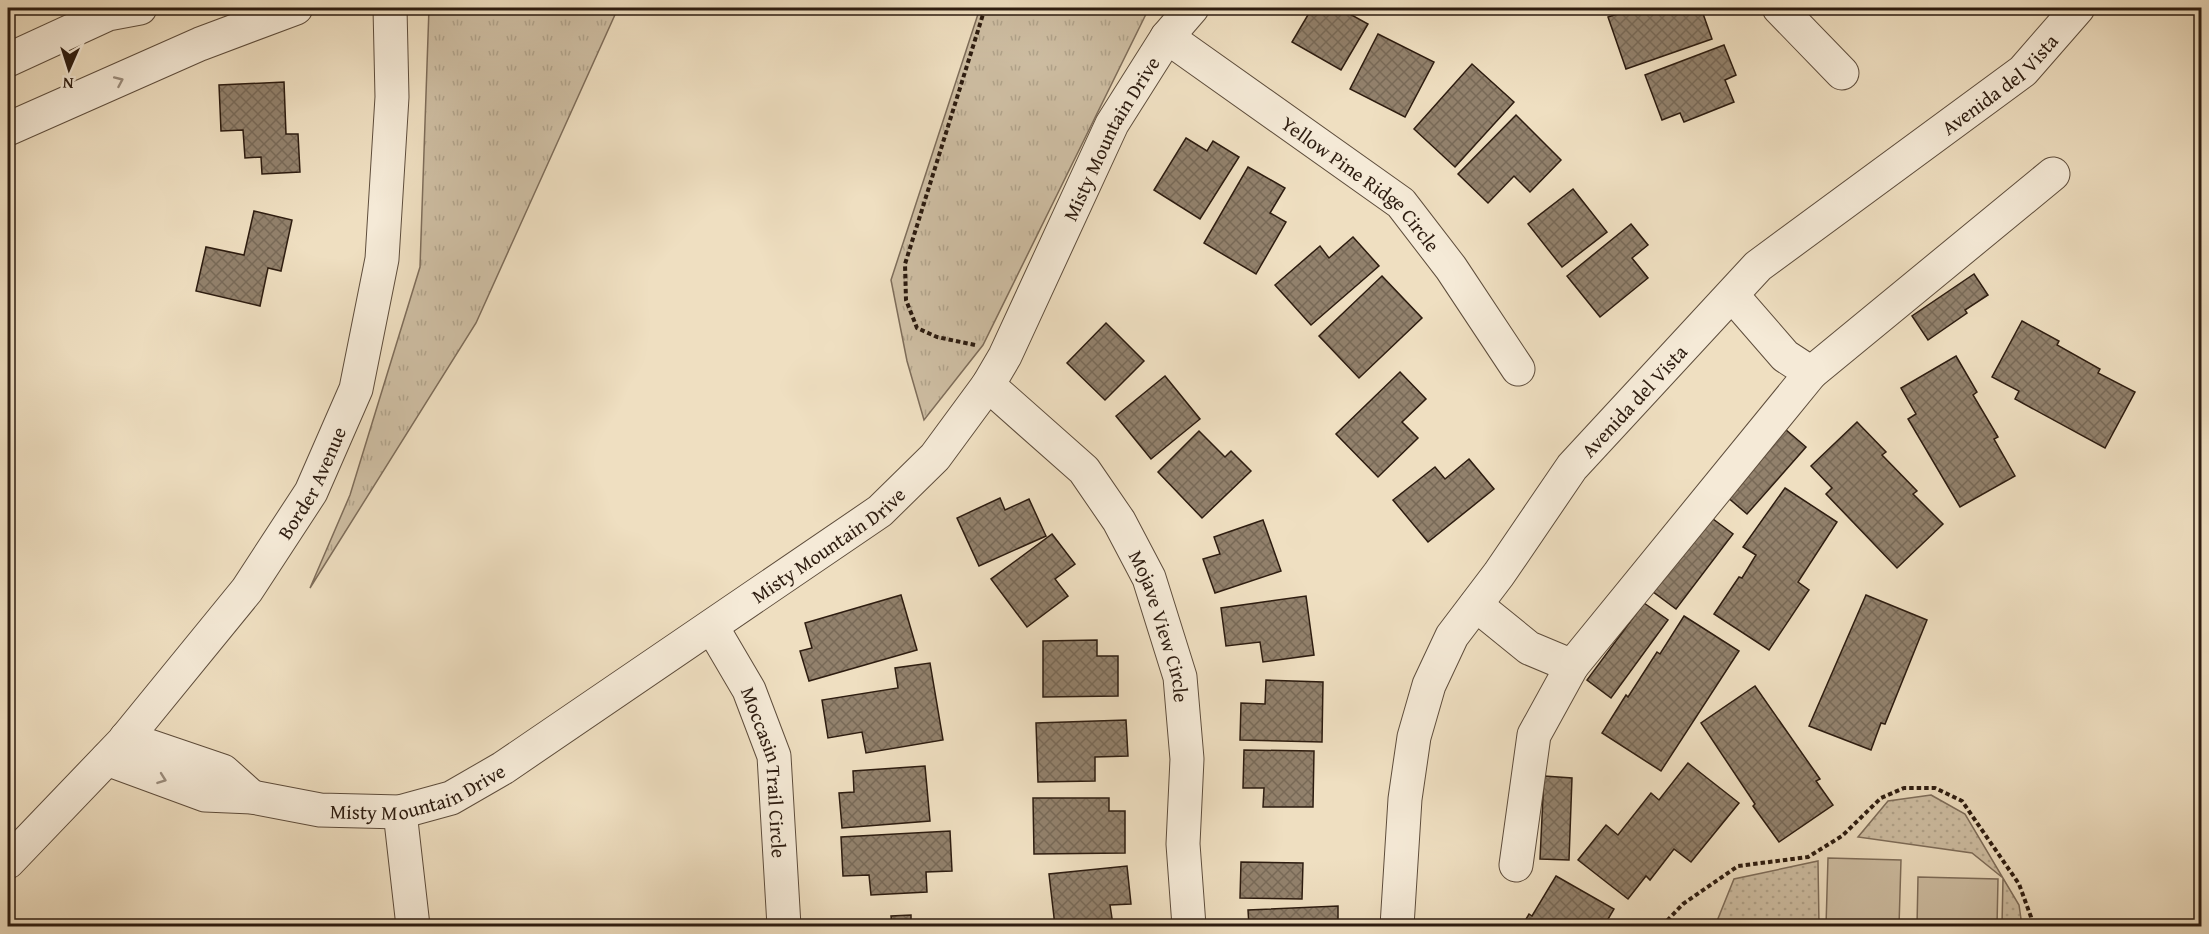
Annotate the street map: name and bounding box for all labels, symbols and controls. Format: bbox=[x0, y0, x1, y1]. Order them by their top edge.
street label: Avenida del Vista bbox=[1935, 26, 2065, 141]
north arrow bbox=[39, 39, 99, 99]
street label: Misty Mountain Drive bbox=[1055, 50, 1166, 225]
text: N bbox=[62, 72, 74, 96]
one-way arrow bbox=[113, 76, 124, 88]
street label: Yellow Pine Ridge Circle bbox=[1276, 108, 1448, 258]
street label: Avenida del Vista bbox=[1574, 337, 1694, 464]
street label: Border Avenue bbox=[270, 422, 353, 545]
street label: Misty Mountain Drive bbox=[745, 480, 911, 609]
street label: Mojave View Circle bbox=[1122, 545, 1197, 704]
street label: Moccasin Trail Circle bbox=[734, 682, 794, 859]
street label: Misty Mountain Drive bbox=[330, 756, 510, 827]
one-way arrow bbox=[156, 771, 167, 784]

